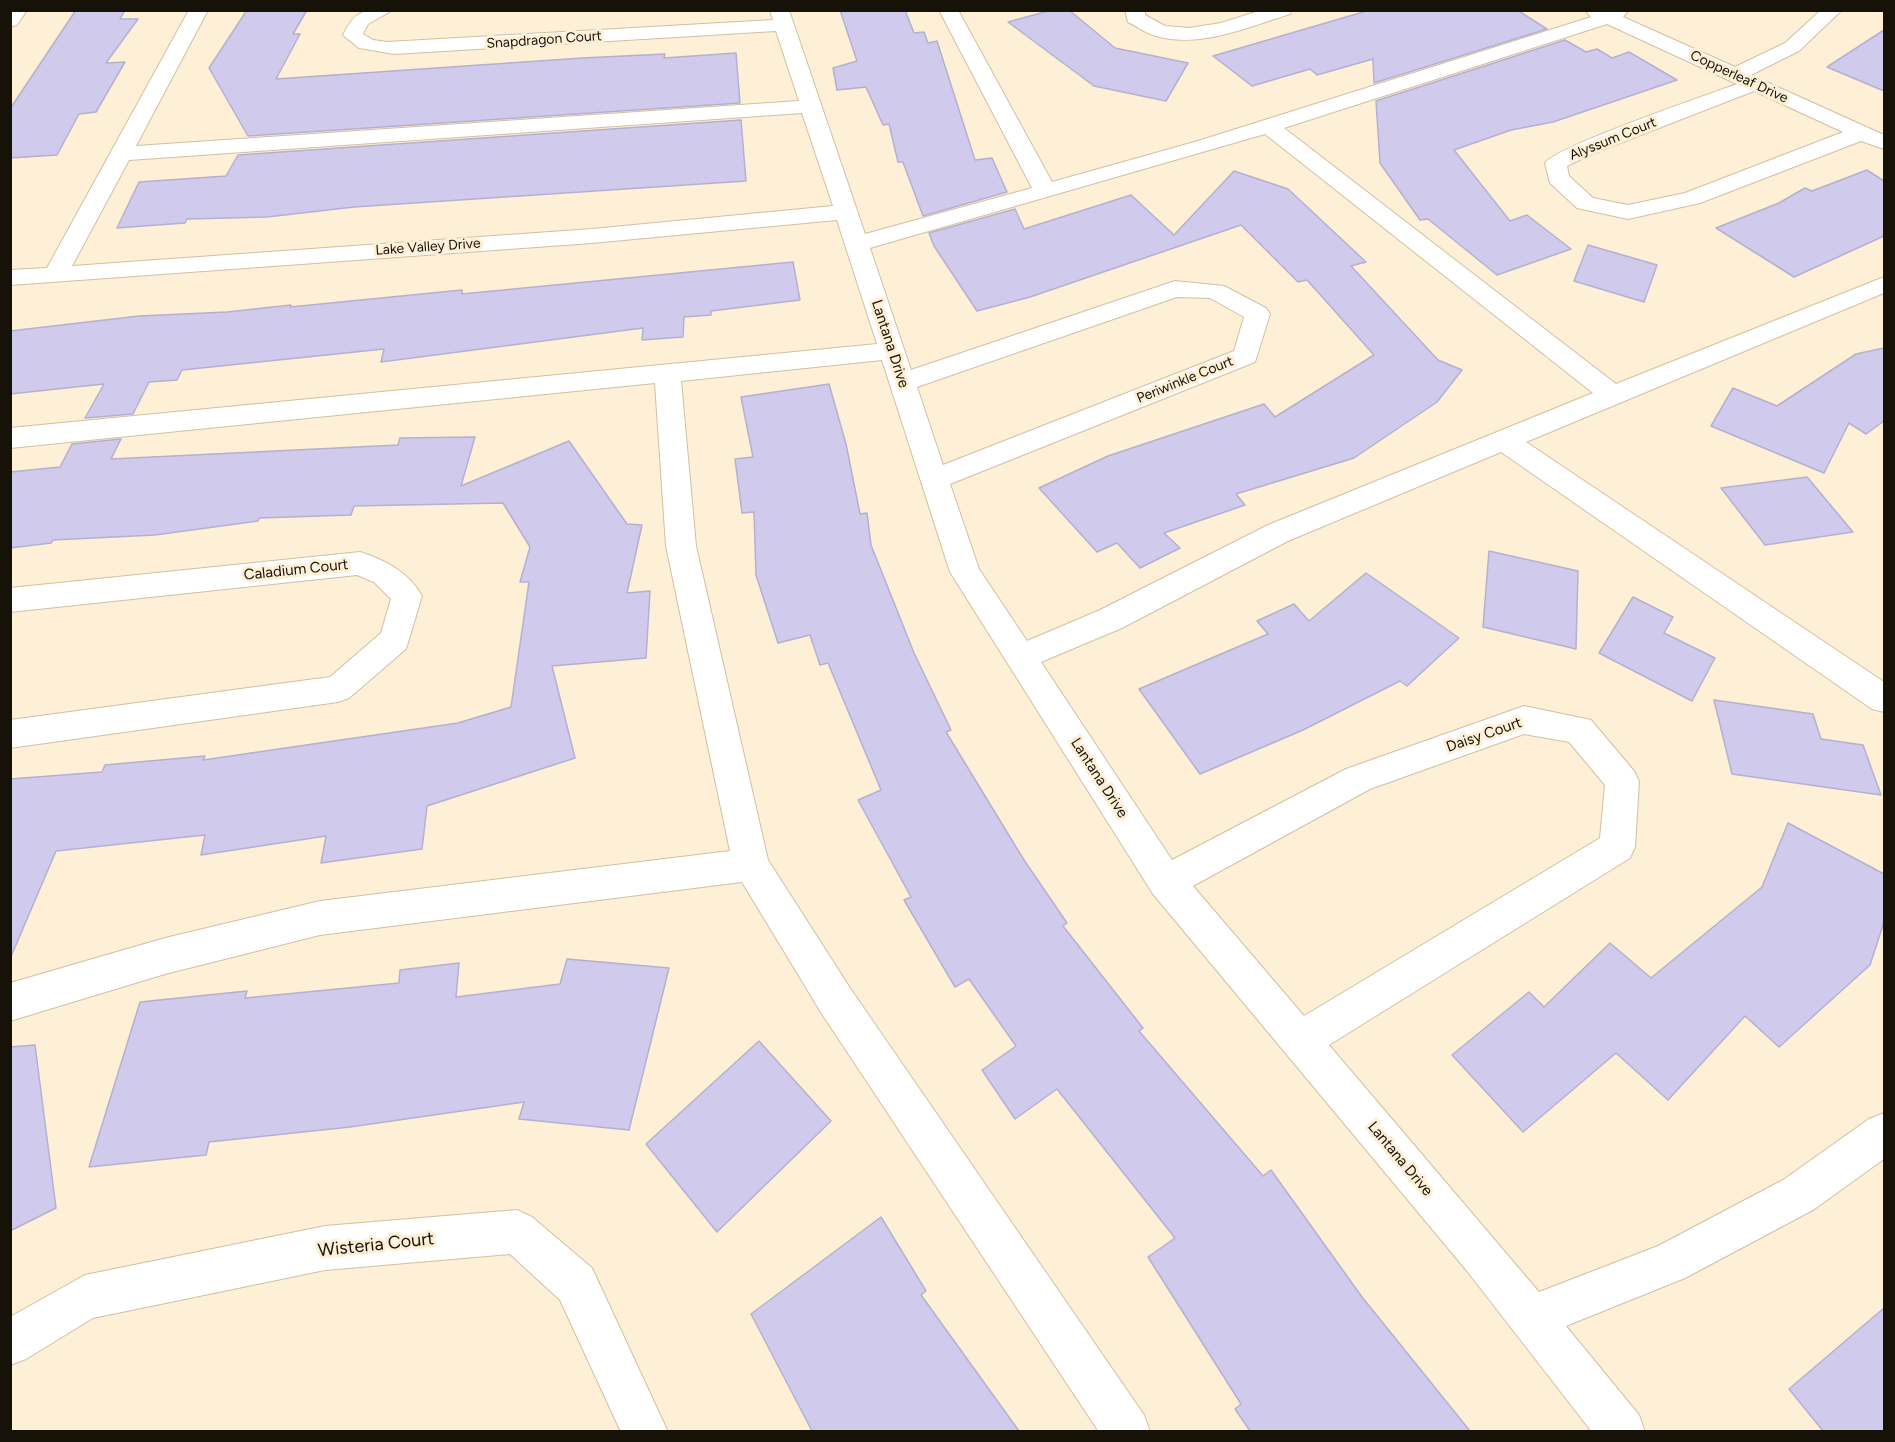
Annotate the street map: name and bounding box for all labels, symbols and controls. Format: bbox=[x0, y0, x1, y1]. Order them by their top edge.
street label: Snapdragon Court bbox=[486, 28, 602, 52]
street label: Copperleaf Drive bbox=[1687, 47, 1791, 107]
street label: Alyssum Court bbox=[1567, 114, 1659, 164]
street label: Lake Valley Drive bbox=[375, 235, 481, 259]
street label: Lantana Drive bbox=[867, 298, 913, 390]
street label: Periwinkle Court bbox=[1134, 353, 1236, 407]
street label: Caladium Court bbox=[243, 556, 349, 584]
street label: Daisy Court bbox=[1444, 714, 1524, 756]
street label: Lantana Drive bbox=[1067, 735, 1131, 821]
street label: Lantana Drive bbox=[1364, 1118, 1436, 1200]
street label: Wisteria Court bbox=[317, 1228, 435, 1262]

